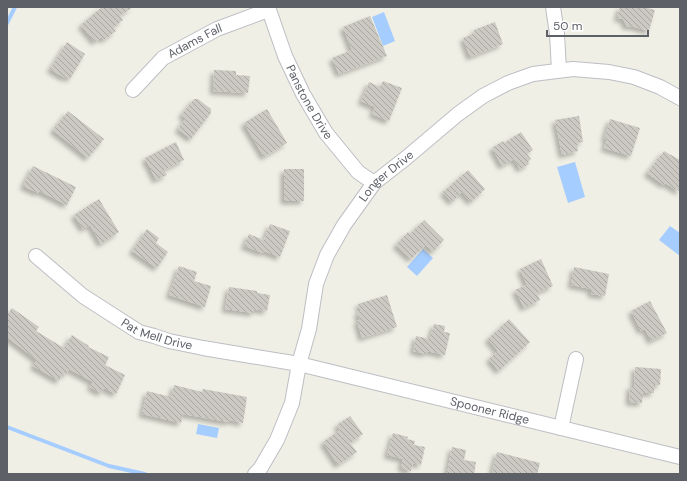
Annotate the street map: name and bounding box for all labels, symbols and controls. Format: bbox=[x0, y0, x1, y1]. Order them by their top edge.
scale bar bbox=[547, 12, 648, 38]
text: 50 m bbox=[553, 18, 582, 34]
street label: Adams Fall bbox=[165, 20, 224, 62]
street label: Panstone Drive bbox=[282, 62, 336, 143]
street label: Longer Drive bbox=[355, 147, 417, 205]
street label: Pat Mell Drive bbox=[118, 315, 194, 354]
street label: Spooner Ridge bbox=[449, 393, 531, 428]

